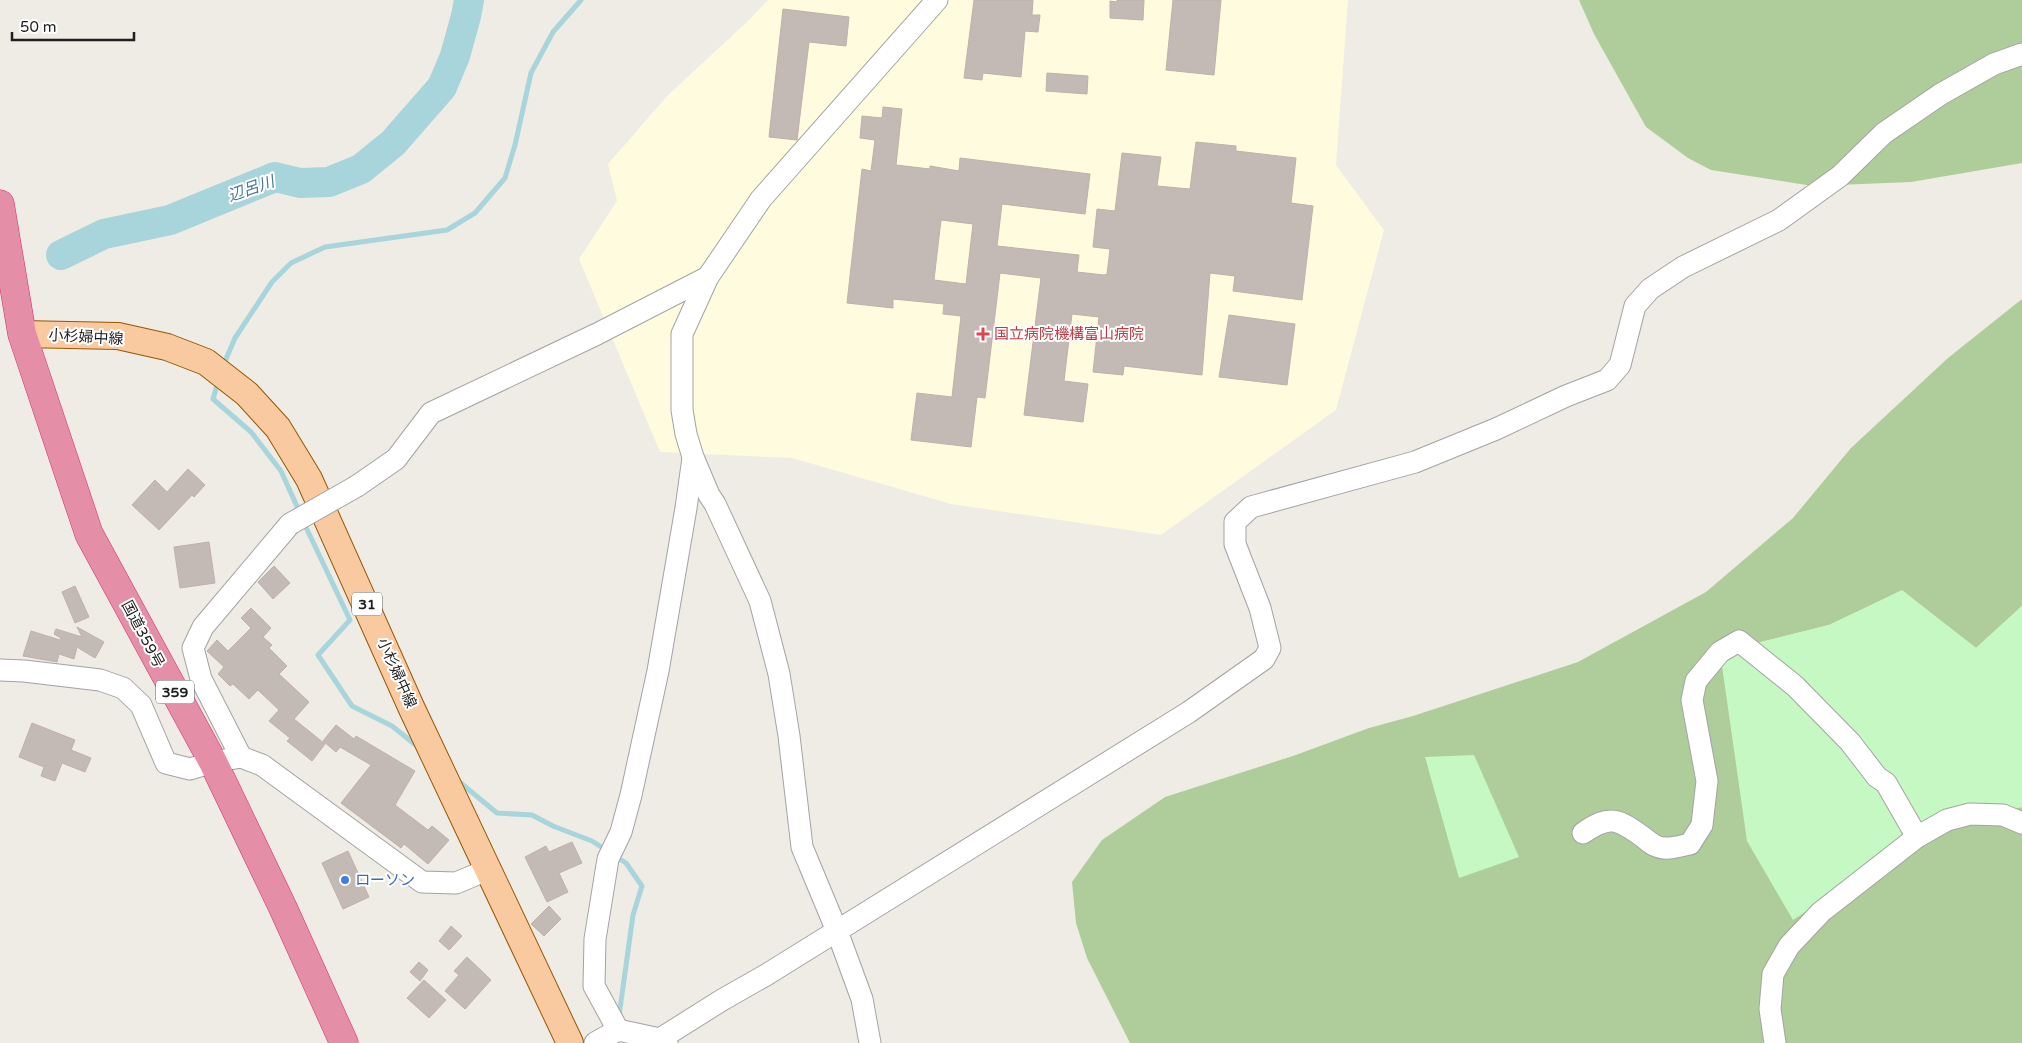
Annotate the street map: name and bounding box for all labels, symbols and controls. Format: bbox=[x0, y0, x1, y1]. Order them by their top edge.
scale bar bbox=[12, 10, 135, 42]
text: 50 m bbox=[20, 18, 57, 36]
water label: 辺呂川 bbox=[225, 171, 279, 206]
place label: 国立病院機構富山病院 bbox=[994, 325, 1144, 343]
street label: 小杉婦中線 bbox=[48, 326, 124, 348]
marker: 国立病院機構富山病院 bbox=[976, 327, 990, 341]
road number: 31 bbox=[352, 592, 382, 616]
street label: 国道359号 bbox=[118, 597, 168, 671]
street label: 小杉婦中線 bbox=[374, 635, 420, 711]
road number: 359 bbox=[156, 680, 194, 704]
place label: ローソン bbox=[355, 871, 415, 889]
marker: ローソン bbox=[339, 874, 351, 886]

